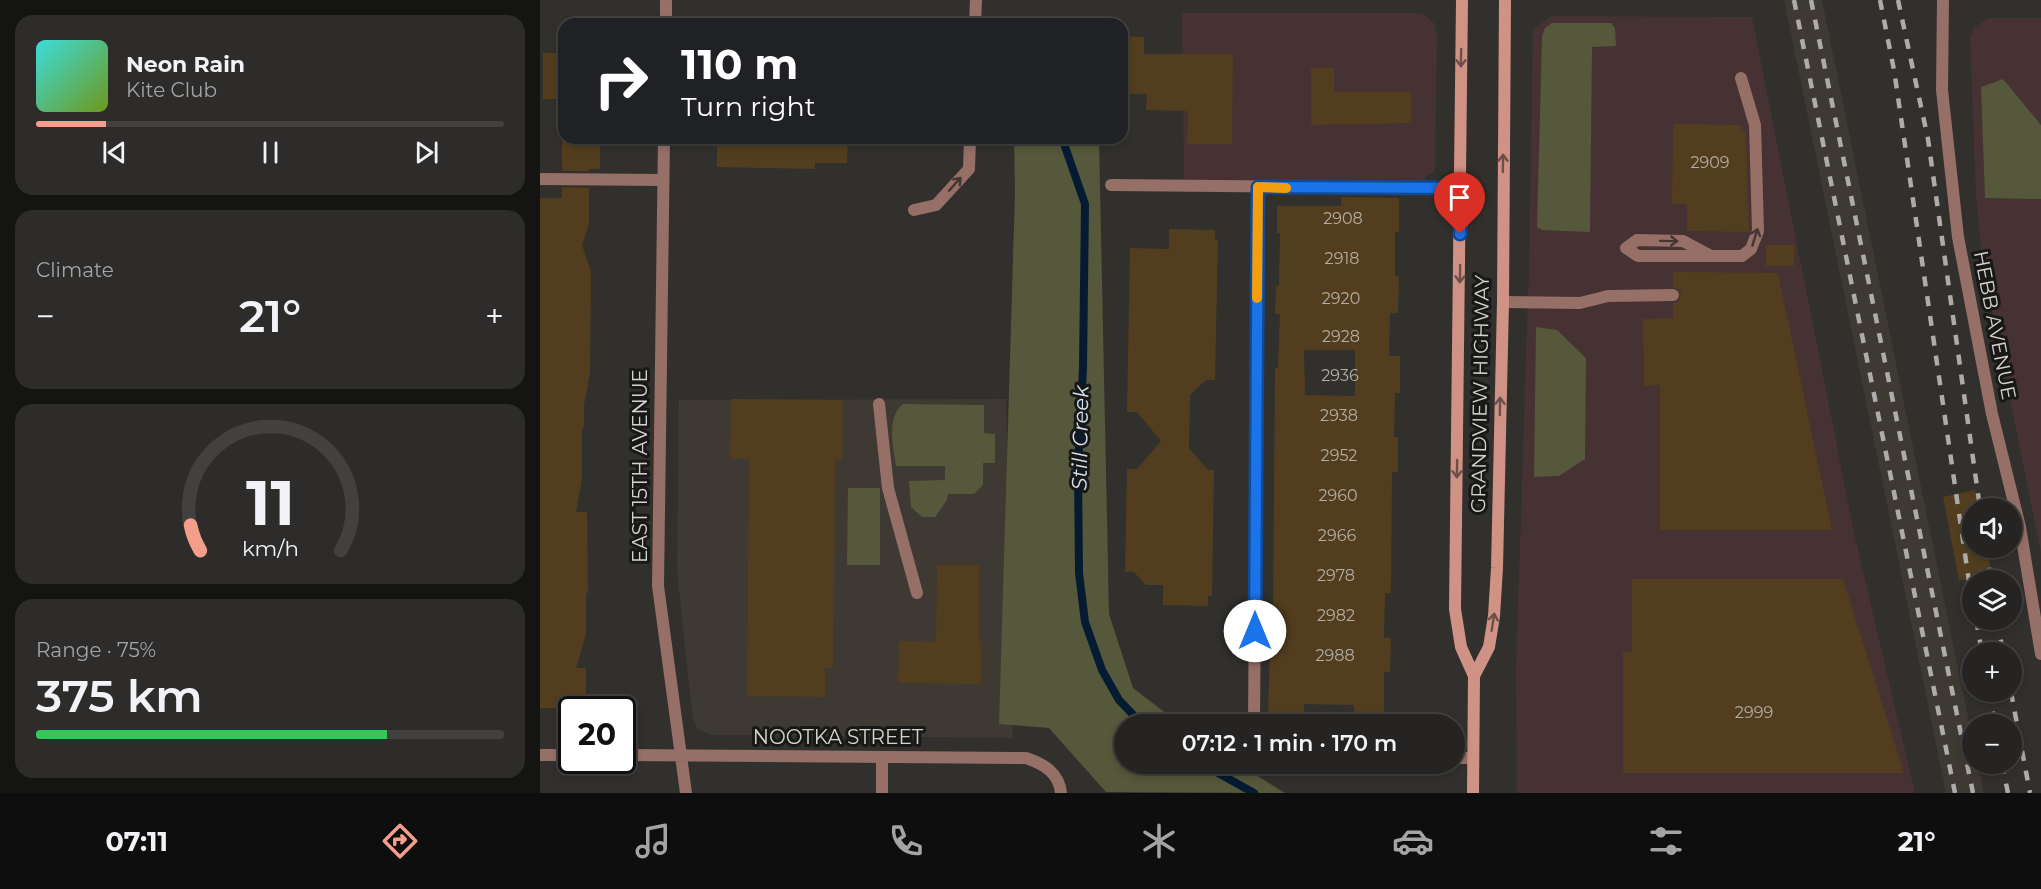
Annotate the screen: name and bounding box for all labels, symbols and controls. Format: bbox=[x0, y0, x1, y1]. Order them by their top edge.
text: 110 m bbox=[681, 38, 798, 90]
icon: right bbox=[582, 42, 660, 120]
one-way arrow bbox=[1455, 48, 1467, 68]
text: Neon Rain bbox=[126, 51, 245, 78]
text: Kite Club bbox=[126, 78, 217, 102]
text: Turn right bbox=[681, 90, 816, 123]
icon: previous bbox=[98, 136, 131, 169]
icon: pause bbox=[254, 136, 287, 169]
icon: next bbox=[410, 136, 443, 169]
one-way arrow bbox=[1497, 153, 1509, 173]
house number: 2909 bbox=[1690, 153, 1730, 172]
pin bbox=[1434, 172, 1485, 234]
one-way arrow bbox=[948, 177, 962, 192]
icon: arrive bbox=[1443, 181, 1476, 214]
house number: 2908 bbox=[1323, 209, 1363, 228]
one-way arrow bbox=[1750, 228, 1761, 247]
one-way arrow bbox=[1658, 235, 1678, 247]
house number: 2918 bbox=[1325, 249, 1359, 268]
street label: HEBB AVENUE bbox=[1969, 249, 2021, 401]
text: Climate bbox=[36, 258, 114, 282]
one-way arrow bbox=[1454, 264, 1466, 284]
street label: GRANDVIEW HIGHWAY bbox=[1466, 274, 1494, 513]
text: 21° bbox=[239, 288, 301, 343]
house number: 2920 bbox=[1322, 289, 1360, 308]
text: − bbox=[36, 296, 55, 336]
text: + bbox=[485, 296, 504, 336]
house number: 2928 bbox=[1322, 327, 1360, 346]
house number: 2936 bbox=[1321, 366, 1359, 385]
street label: EAST 15TH AVENUE bbox=[628, 369, 652, 563]
water label: Still Creek bbox=[1067, 384, 1093, 491]
one-way arrow bbox=[1495, 396, 1506, 416]
house number: 2938 bbox=[1320, 406, 1358, 425]
house number: 2952 bbox=[1321, 446, 1357, 465]
one-way arrow bbox=[1451, 459, 1463, 479]
text: 11 bbox=[246, 465, 294, 541]
house number: 2960 bbox=[1318, 486, 1358, 505]
map controls bbox=[1962, 498, 2022, 774]
button: sound bbox=[1962, 498, 2022, 558]
house number: 2966 bbox=[1318, 526, 1356, 545]
text: km/h bbox=[241, 535, 299, 561]
house number: 2978 bbox=[1317, 566, 1355, 585]
button: layers bbox=[1962, 570, 2022, 630]
position arrow bbox=[1223, 599, 1287, 663]
house number: 2982 bbox=[1317, 606, 1355, 625]
one-way arrow bbox=[1488, 612, 1499, 632]
text: Range · 75% bbox=[36, 638, 156, 662]
button: + bbox=[1962, 642, 2022, 702]
house number: 2988 bbox=[1315, 646, 1355, 665]
text: 375 km bbox=[36, 668, 203, 723]
speed limit sign: 20 bbox=[558, 696, 636, 774]
house number: 2999 bbox=[1735, 703, 1773, 722]
button: − bbox=[1962, 714, 2022, 774]
street label: NOOTKA STREET bbox=[753, 725, 924, 749]
text: 07:12 · 1 min · 170 m bbox=[1182, 730, 1397, 757]
icon: directions bbox=[379, 820, 421, 862]
icon: music bbox=[632, 820, 674, 862]
icon: phone bbox=[885, 820, 927, 862]
icon: climate bbox=[1138, 820, 1180, 862]
icon: car bbox=[1392, 820, 1434, 862]
icon: filters bbox=[1645, 820, 1687, 862]
text: 07:11 bbox=[106, 825, 168, 858]
text: 21° bbox=[1898, 825, 1935, 858]

